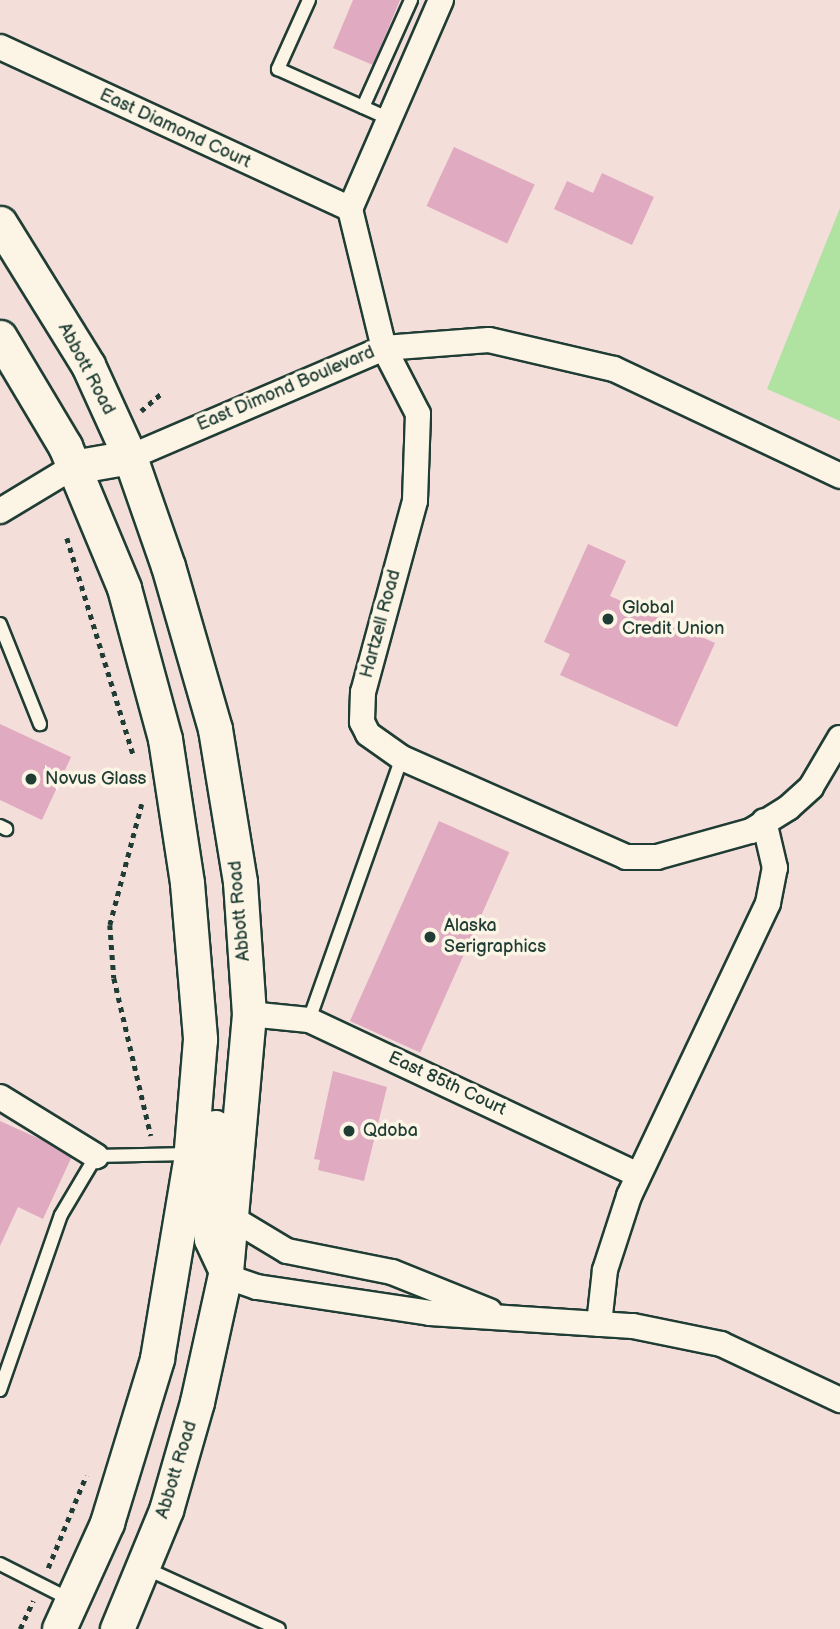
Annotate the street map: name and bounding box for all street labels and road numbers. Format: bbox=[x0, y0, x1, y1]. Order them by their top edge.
street label: East Diamond Court bbox=[96, 84, 254, 174]
street label: Abbott Road bbox=[53, 319, 119, 419]
street label: East Dimond Boulevard bbox=[194, 342, 378, 436]
street label: Hartzell Road bbox=[356, 568, 406, 680]
street label: Abbott Road bbox=[225, 860, 255, 962]
street label: East 85th Court bbox=[385, 1047, 509, 1121]
street label: Abbott Road bbox=[152, 1419, 202, 1521]

